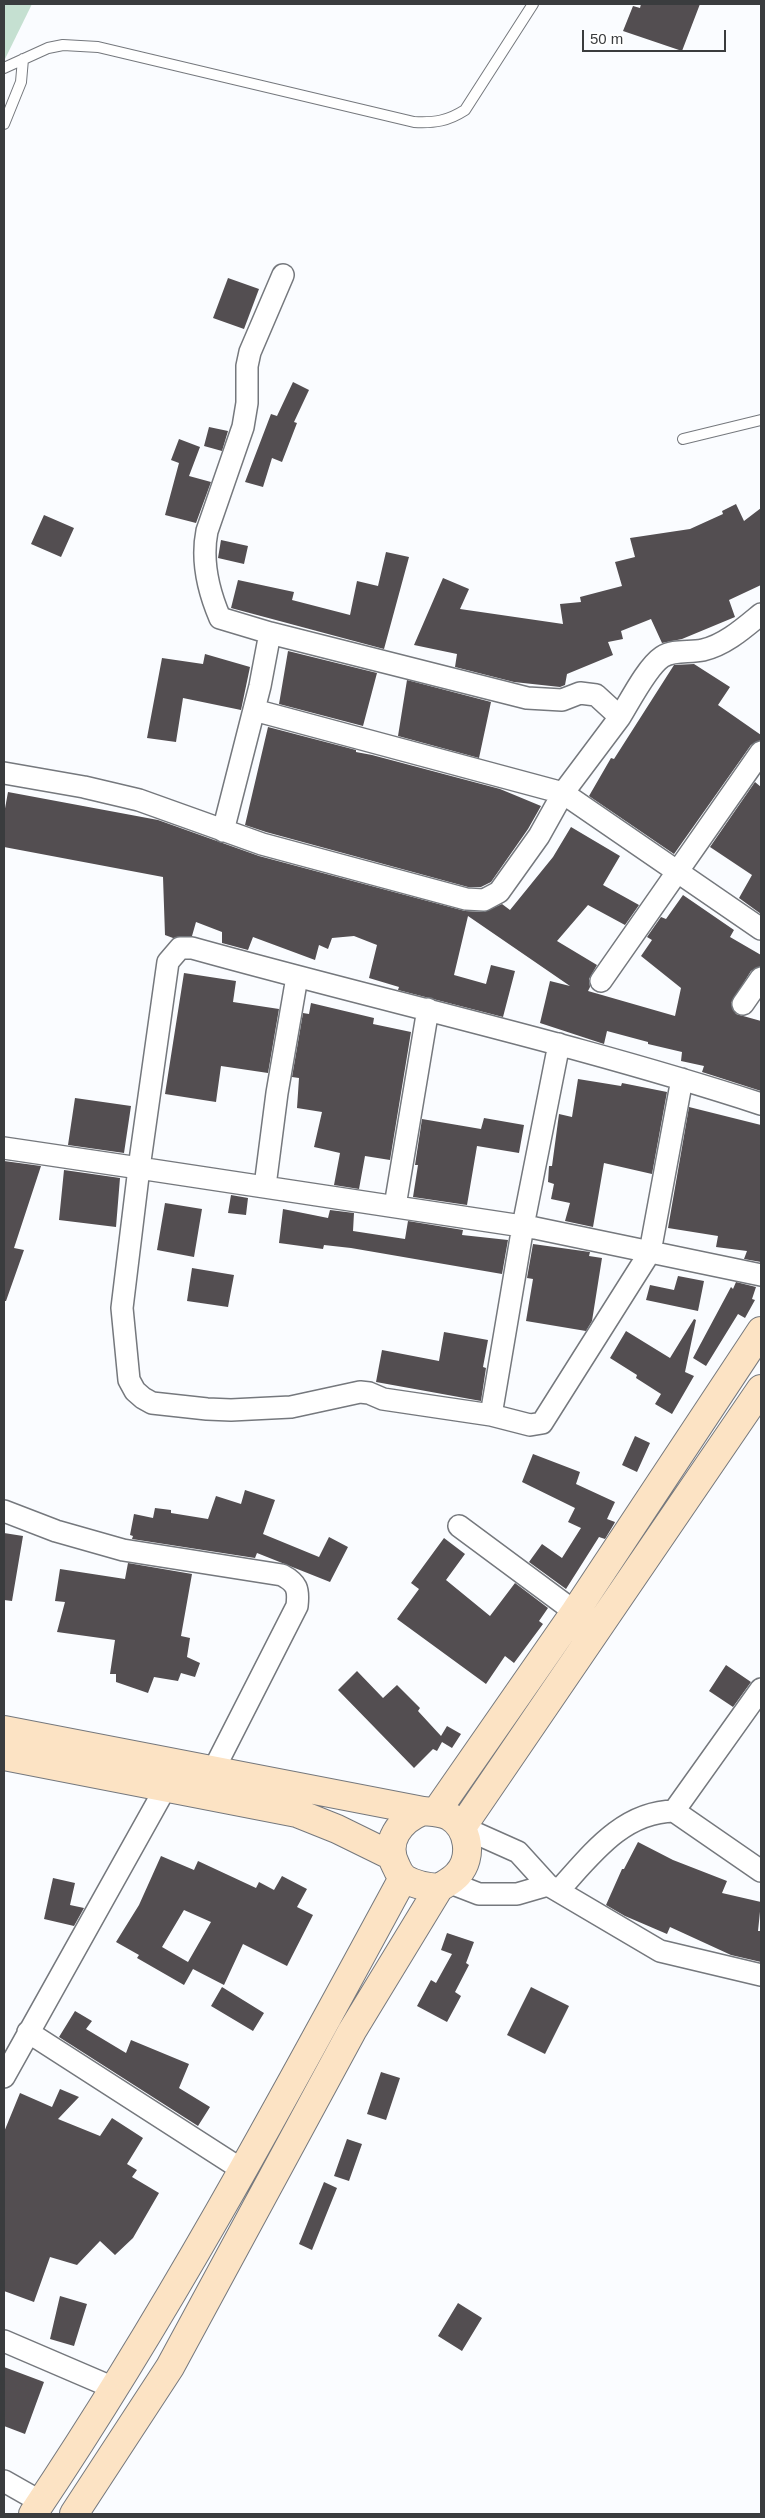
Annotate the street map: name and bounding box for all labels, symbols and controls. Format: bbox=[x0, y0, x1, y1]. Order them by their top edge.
scale bar bbox=[585, 20, 729, 52]
text: 50 m bbox=[590, 30, 623, 47]

